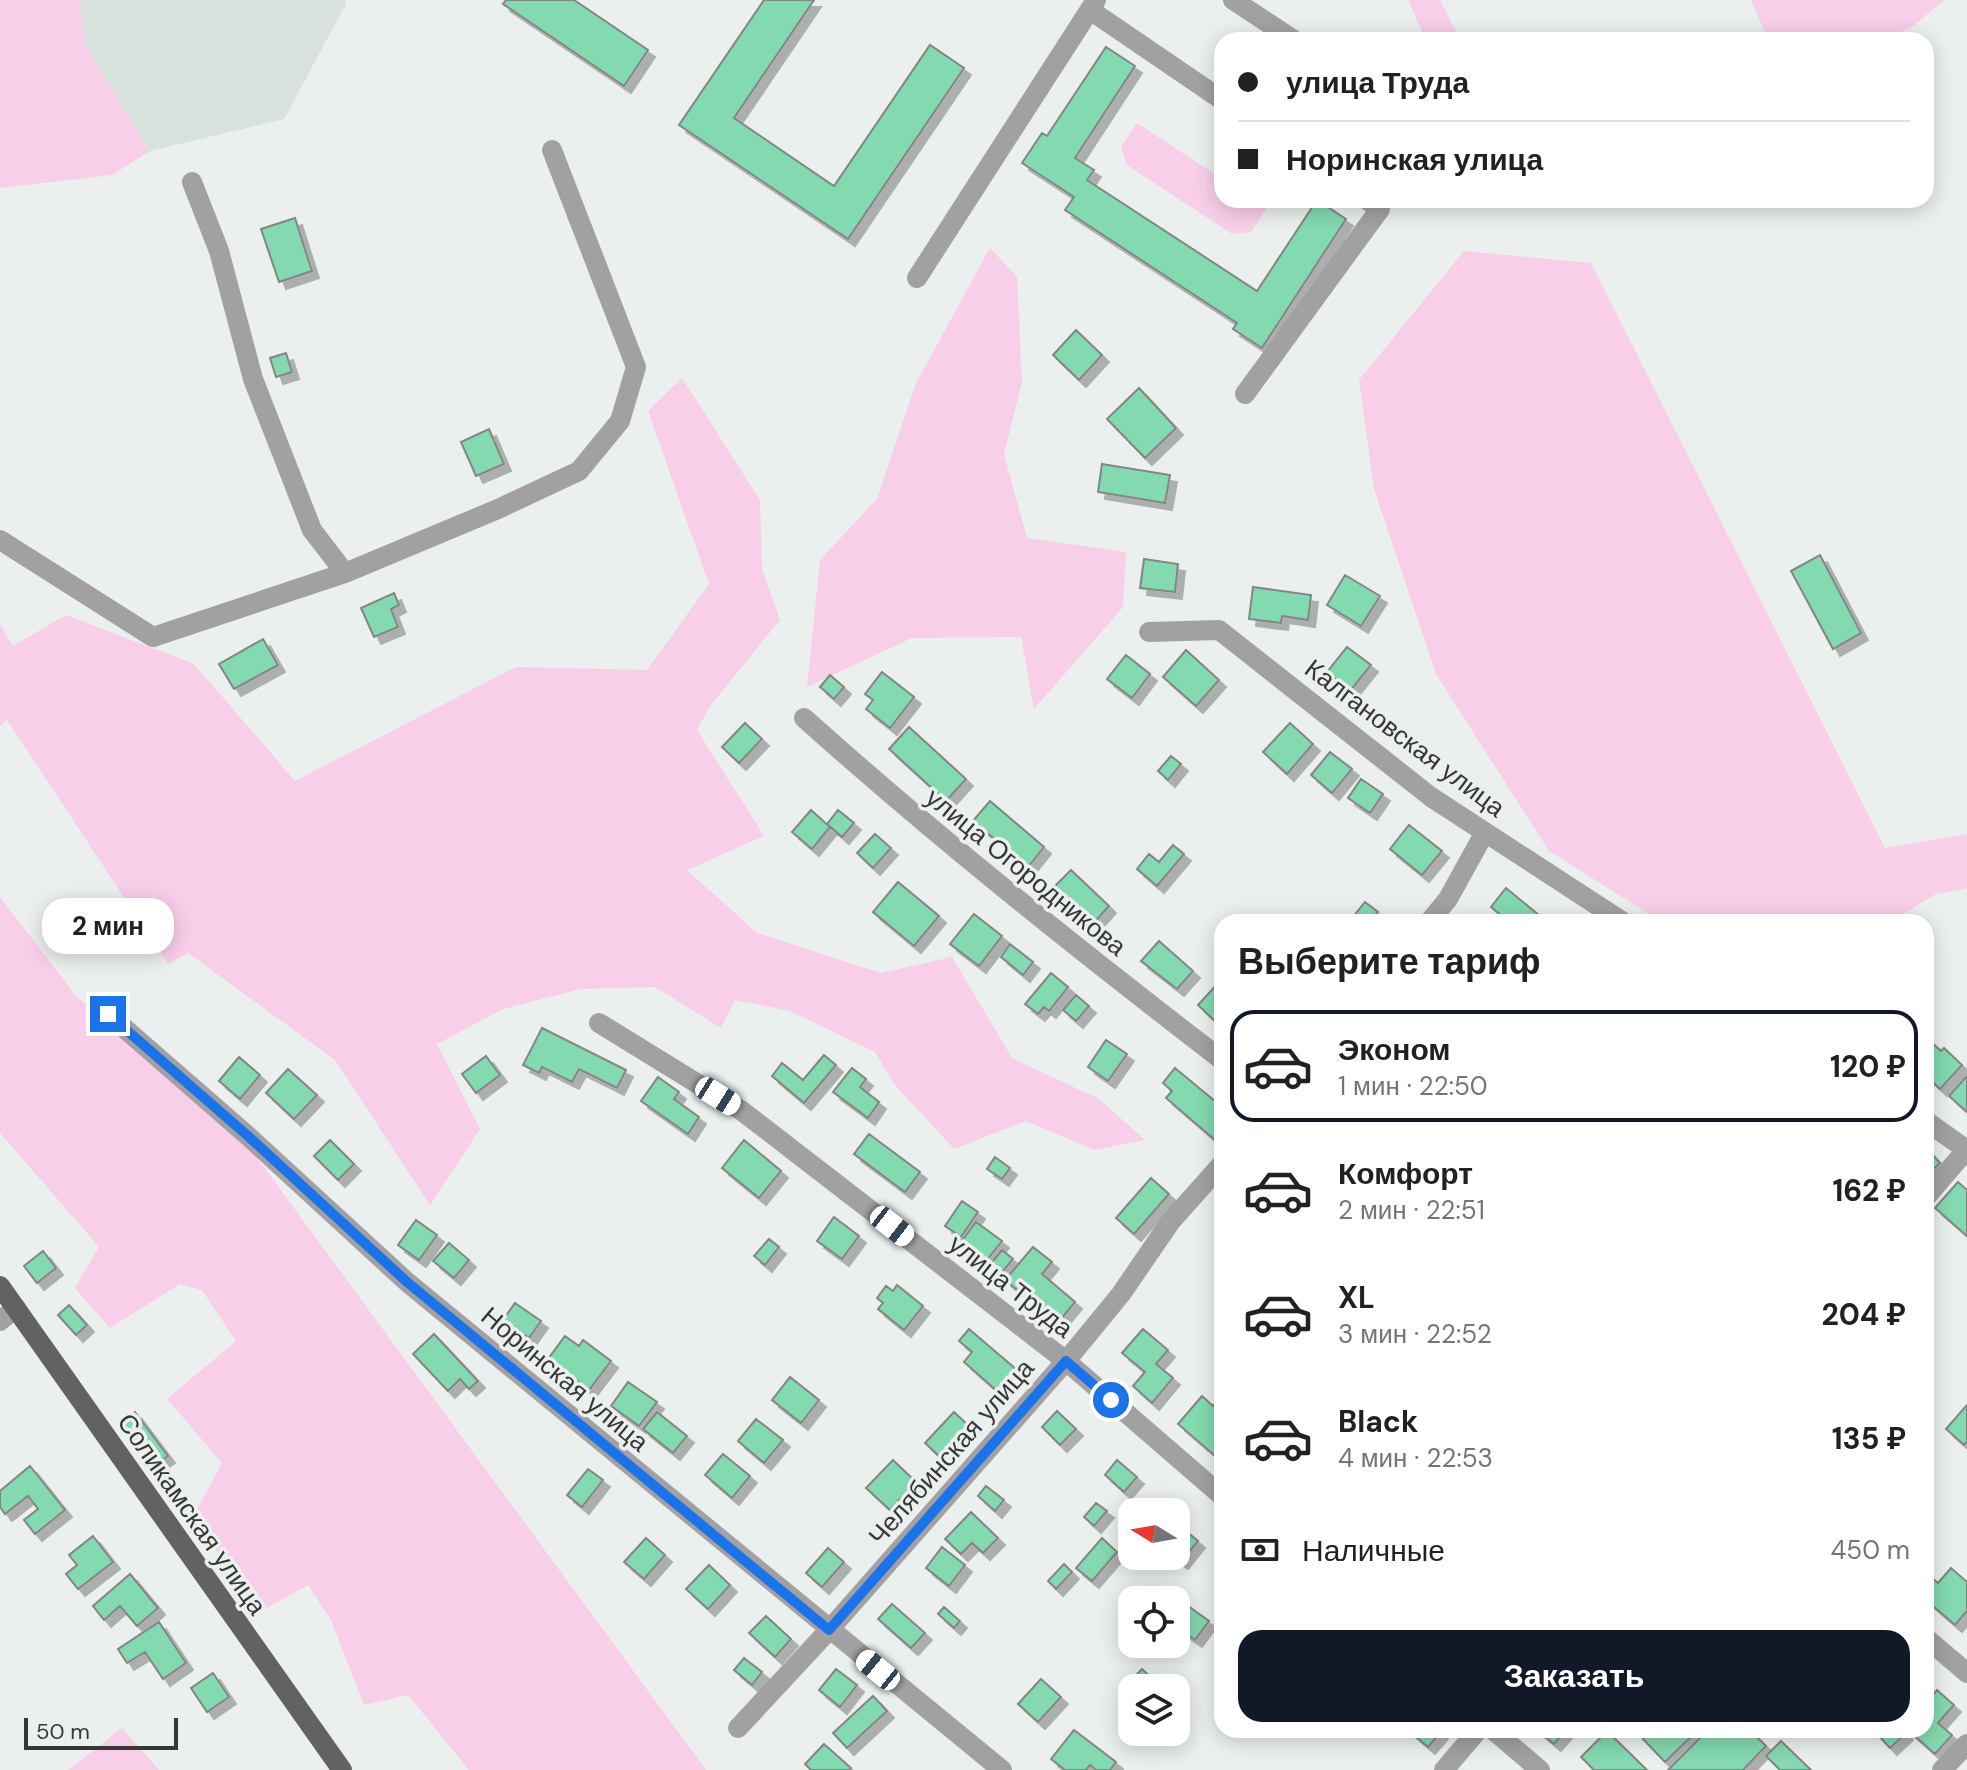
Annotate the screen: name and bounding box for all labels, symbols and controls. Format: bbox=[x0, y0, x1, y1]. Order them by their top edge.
text: улица Труда bbox=[1286, 63, 1469, 102]
text: Норинская улица bbox=[1286, 140, 1543, 179]
street label: Калгановская улица bbox=[1298, 651, 1512, 825]
street label: улица Огородникова bbox=[919, 781, 1134, 964]
callout: 2 мин bbox=[42, 898, 174, 954]
text: 2 мин bbox=[72, 909, 144, 943]
text: Выберите тариф bbox=[1238, 938, 1541, 985]
route end bbox=[90, 996, 126, 1032]
icon: car bbox=[1242, 1030, 1314, 1102]
text: Эконом bbox=[1338, 1030, 1451, 1069]
text: 120 ₽ bbox=[1830, 1047, 1906, 1086]
text: 1 мин · 22:50 bbox=[1338, 1069, 1488, 1103]
car bbox=[691, 1073, 745, 1119]
icon: car bbox=[1242, 1154, 1314, 1226]
text: Комфорт bbox=[1338, 1154, 1473, 1193]
text: 162 ₽ bbox=[1832, 1171, 1906, 1210]
text: 2 мин · 22:51 bbox=[1338, 1193, 1485, 1227]
car bbox=[866, 1202, 918, 1250]
street label: улица Труда bbox=[942, 1227, 1080, 1346]
icon: car bbox=[1242, 1278, 1314, 1350]
text: XL bbox=[1338, 1278, 1375, 1317]
text: 204 ₽ bbox=[1822, 1295, 1906, 1334]
street label: Норинская улица bbox=[474, 1299, 656, 1459]
text: 3 мин · 22:52 bbox=[1338, 1317, 1492, 1351]
street label: Челябинская улица bbox=[861, 1351, 1042, 1552]
route start bbox=[1093, 1382, 1129, 1418]
icon: car bbox=[1242, 1402, 1314, 1474]
text: Black bbox=[1338, 1402, 1418, 1441]
street label: Соликамская улица bbox=[110, 1407, 275, 1622]
text: 135 ₽ bbox=[1832, 1419, 1906, 1458]
text: 4 мин · 22:53 bbox=[1338, 1441, 1493, 1475]
north arrow bbox=[1118, 1498, 1190, 1570]
map controls bbox=[1118, 1498, 1190, 1746]
icon: cash bbox=[1238, 1528, 1282, 1572]
text: Наличные bbox=[1302, 1531, 1445, 1570]
text: 450 m bbox=[1830, 1533, 1910, 1567]
button: locate bbox=[1118, 1586, 1190, 1658]
button: Заказать bbox=[1238, 1630, 1910, 1722]
car bbox=[852, 1646, 904, 1694]
button: layers bbox=[1118, 1674, 1190, 1746]
scale bar bbox=[24, 1714, 178, 1750]
text: 50 m bbox=[36, 1717, 90, 1746]

